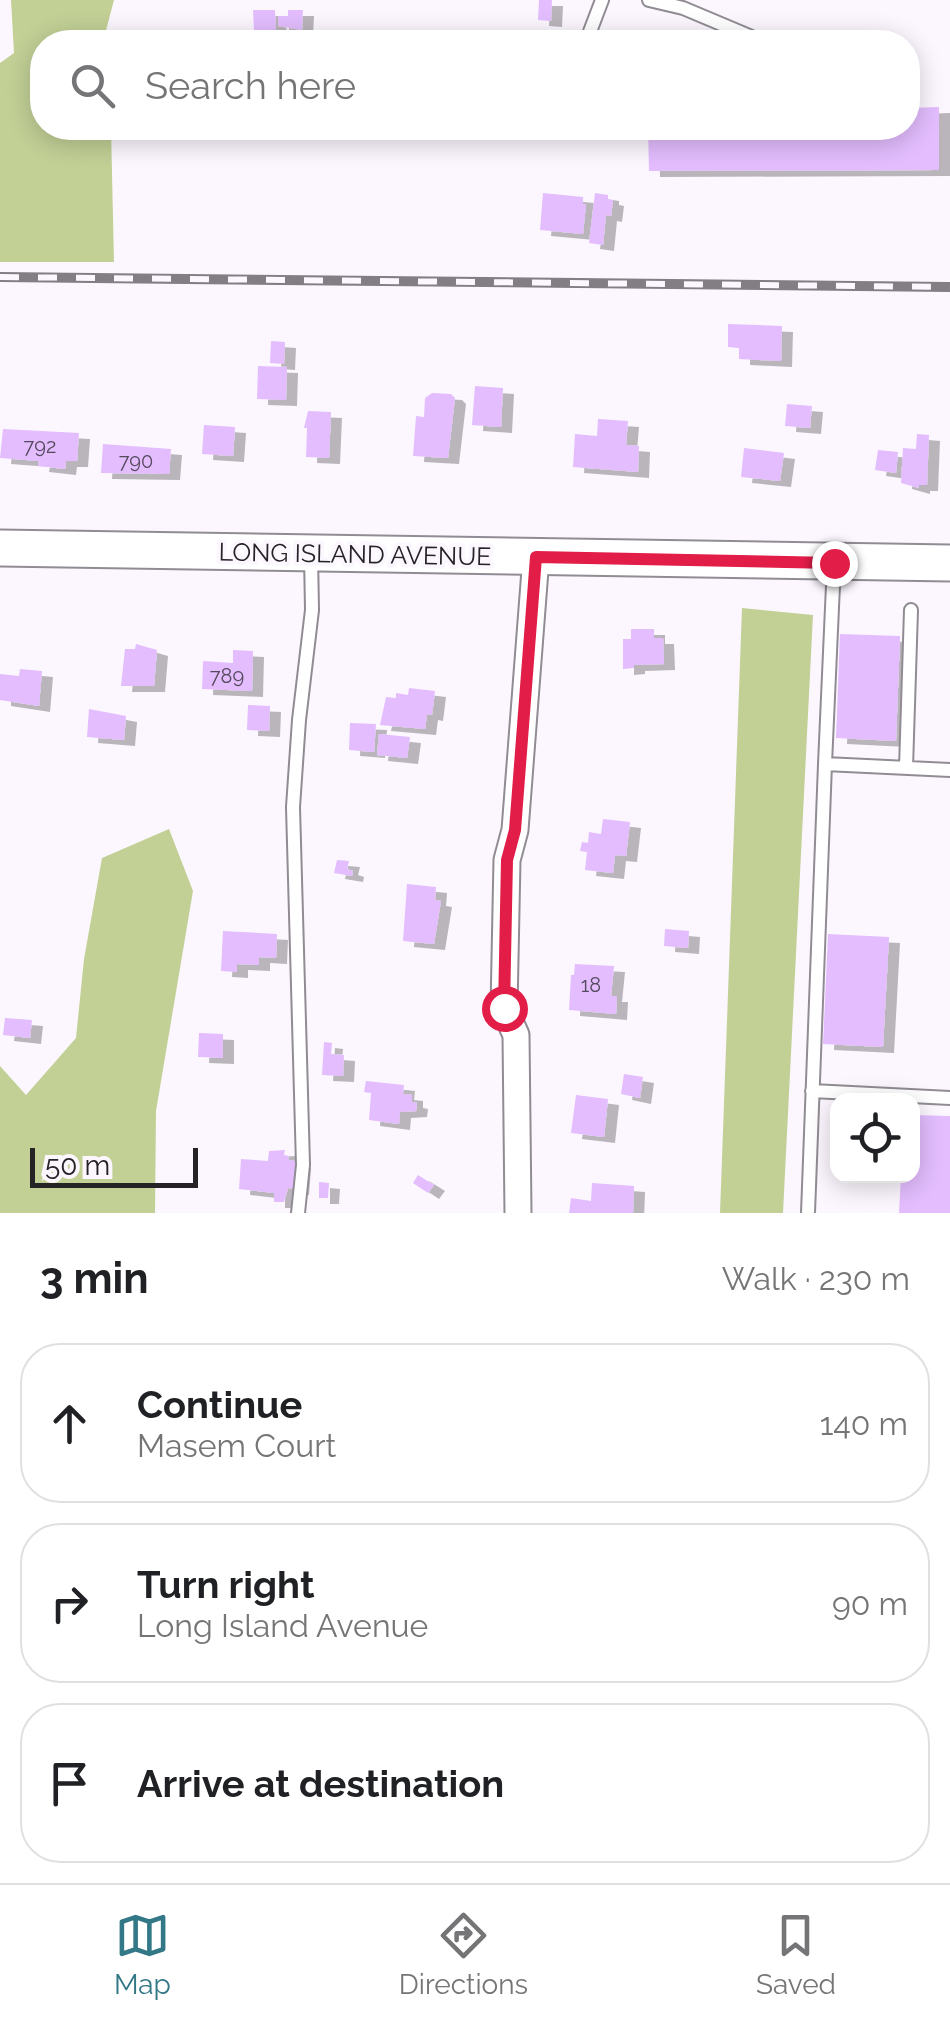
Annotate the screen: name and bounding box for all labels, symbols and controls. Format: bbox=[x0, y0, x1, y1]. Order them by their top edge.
search box bbox=[30, 30, 920, 140]
icon: search bbox=[65, 58, 120, 113]
text: Search here bbox=[145, 63, 356, 108]
house number: 792 bbox=[24, 434, 56, 458]
house number: 790 bbox=[119, 449, 153, 473]
street label: LONG ISLAND AVENUE bbox=[218, 537, 492, 571]
route end bbox=[812, 541, 858, 587]
house number: 789 bbox=[210, 664, 244, 688]
house number: 18 bbox=[581, 973, 601, 997]
route start bbox=[482, 986, 528, 1032]
map controls bbox=[830, 1093, 920, 1183]
button: locate bbox=[830, 1093, 920, 1183]
scale bar bbox=[30, 1143, 198, 1188]
text: 50 m bbox=[45, 1149, 110, 1182]
text: 3 min bbox=[40, 1254, 149, 1303]
text: Walk · 230 m bbox=[722, 1260, 910, 1297]
text: Continue bbox=[137, 1382, 302, 1427]
icon: ahead bbox=[42, 1396, 97, 1451]
text: 140 m bbox=[820, 1405, 908, 1442]
text: Masem Court bbox=[137, 1427, 336, 1464]
text: Turn right bbox=[137, 1562, 314, 1607]
icon: right bbox=[42, 1576, 97, 1631]
text: 90 m bbox=[832, 1585, 908, 1622]
text: Long Island Avenue bbox=[137, 1607, 428, 1644]
icon: arrive bbox=[42, 1756, 97, 1811]
text: Arrive at destination bbox=[137, 1761, 504, 1806]
tab: Map bbox=[114, 1908, 171, 2001]
tab: Directions bbox=[399, 1908, 528, 2001]
tab: Saved bbox=[756, 1908, 836, 2001]

